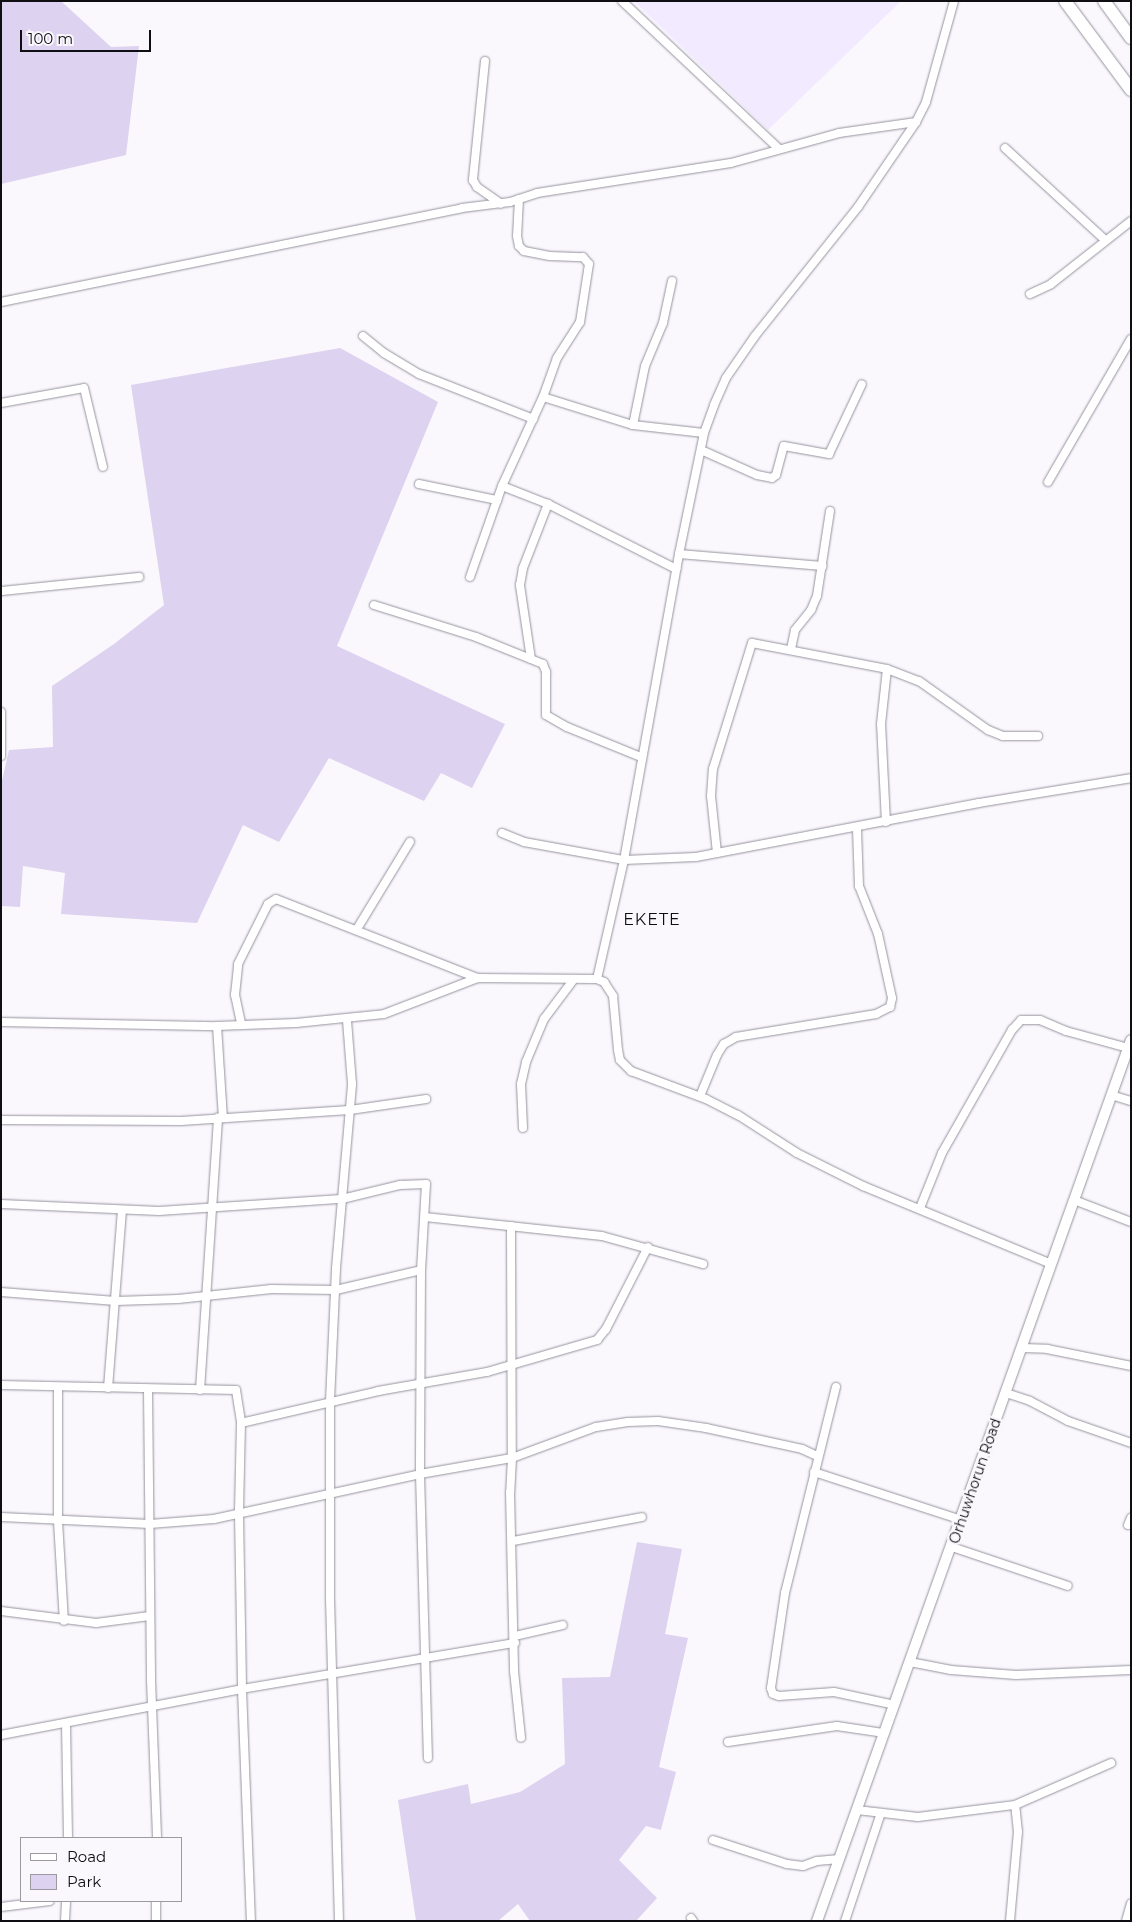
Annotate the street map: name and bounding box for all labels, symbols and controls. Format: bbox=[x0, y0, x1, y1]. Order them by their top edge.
scale bar bbox=[22, 20, 154, 52]
text: 100 m bbox=[28, 29, 73, 48]
district label: EKETE bbox=[623, 910, 681, 930]
street label: Orhuwhorun Road bbox=[946, 1416, 1004, 1546]
legend bbox=[20, 1837, 182, 1902]
text: Road bbox=[67, 1847, 106, 1866]
text: Park bbox=[67, 1872, 101, 1891]

